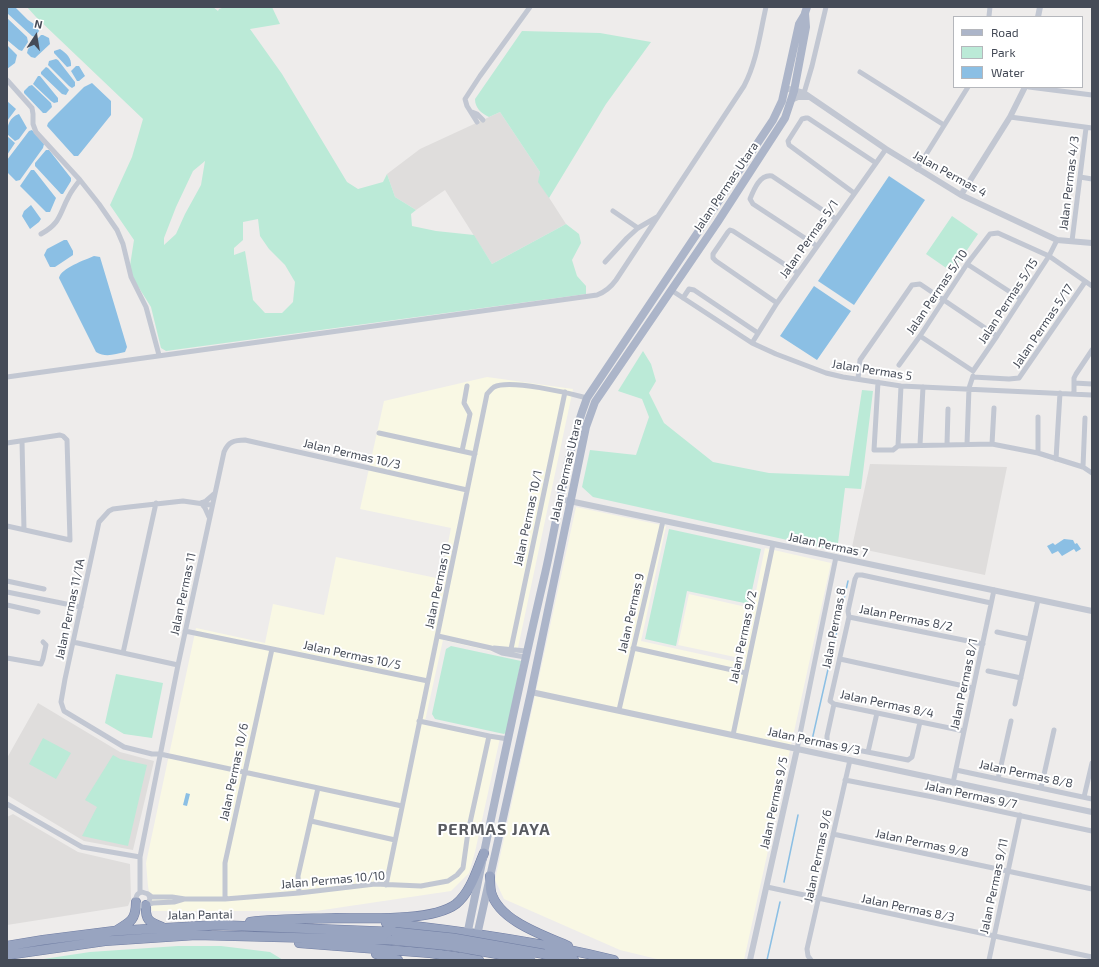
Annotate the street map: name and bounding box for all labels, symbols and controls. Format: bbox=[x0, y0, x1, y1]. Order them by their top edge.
north arrow bbox=[16, 16, 56, 56]
legend bbox=[953, 16, 1083, 88]
text: N bbox=[33, 17, 44, 31]
text: Road bbox=[991, 25, 1019, 39]
text: Park bbox=[991, 45, 1016, 59]
text: Water bbox=[991, 65, 1025, 79]
street label: Jalan Permas 4/3 bbox=[1056, 135, 1082, 231]
street label: Jalan Permas Utara bbox=[691, 139, 761, 235]
street label: Jalan Permas 4 bbox=[911, 148, 989, 200]
street label: Jalan Permas 5/1 bbox=[777, 197, 841, 281]
street label: Jalan Permas 5/10 bbox=[903, 247, 971, 337]
street label: Jalan Permas 5/15 bbox=[975, 256, 1041, 346]
street label: Jalan Permas 5/17 bbox=[1010, 281, 1076, 371]
street label: Jalan Permas 5 bbox=[831, 357, 913, 383]
street label: Jalan Permas Utara bbox=[547, 417, 585, 523]
street label: Jalan Permas 10/3 bbox=[302, 436, 402, 472]
street label: Jalan Permas 10/1 bbox=[511, 469, 545, 567]
street label: Jalan Permas 7 bbox=[787, 530, 869, 560]
street label: Jalan Permas 10 bbox=[422, 542, 454, 630]
street label: Jalan Permas 11 bbox=[167, 551, 199, 637]
street label: Jalan Permas 11/1A bbox=[52, 557, 88, 661]
street label: Jalan Permas 9 bbox=[615, 572, 647, 654]
street label: Jalan Permas 8 bbox=[819, 586, 849, 670]
street label: Jalan Permas 9/2 bbox=[726, 589, 760, 685]
street label: Jalan Permas 8/2 bbox=[858, 602, 954, 634]
street label: Jalan Permas 8/1 bbox=[947, 637, 981, 731]
street label: Jalan Permas 10/5 bbox=[302, 638, 402, 672]
street label: Jalan Permas 8/4 bbox=[839, 687, 935, 721]
street label: Jalan Permas 10/6 bbox=[217, 722, 251, 822]
street label: Jalan Permas 9/3 bbox=[766, 724, 862, 758]
street label: Jalan Permas 9/5 bbox=[757, 755, 791, 851]
street label: Jalan Permas 8/8 bbox=[978, 757, 1074, 791]
street label: Jalan Permas 9/7 bbox=[924, 778, 1018, 812]
street label: Jalan Permas 9/6 bbox=[801, 808, 835, 904]
district label: PERMAS JAYA bbox=[437, 820, 551, 840]
street label: Jalan Permas 9/8 bbox=[874, 826, 970, 860]
street label: Jalan Permas 9/11 bbox=[977, 837, 1011, 935]
street label: Jalan Permas 10/10 bbox=[280, 868, 386, 892]
street label: Jalan Permas 8/3 bbox=[860, 891, 956, 925]
street label: Jalan Pantai bbox=[167, 907, 233, 923]

